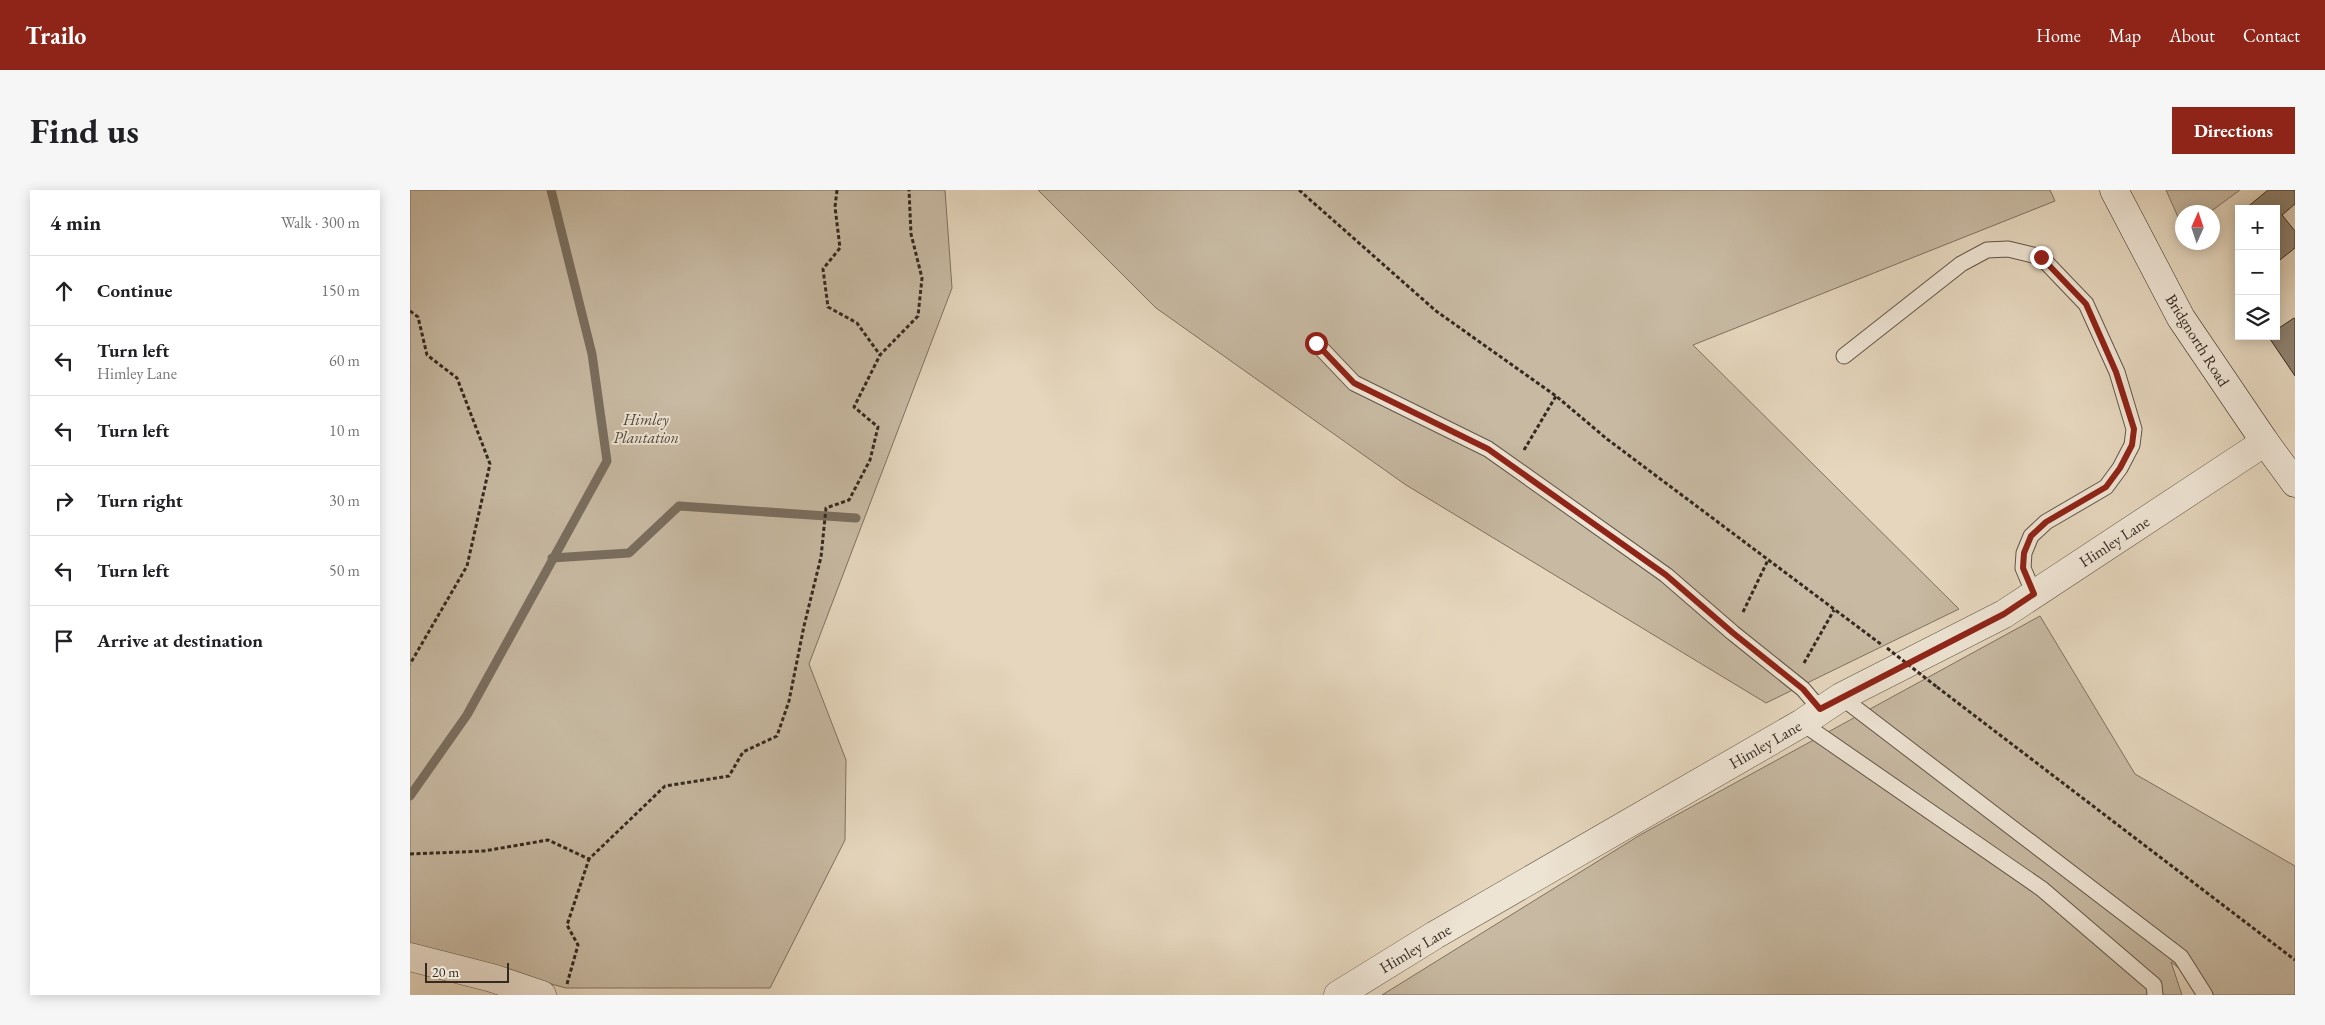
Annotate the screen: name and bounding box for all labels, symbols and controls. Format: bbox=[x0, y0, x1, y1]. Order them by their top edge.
text: Trailo bbox=[25, 20, 86, 51]
text: Home bbox=[2036, 24, 2081, 47]
text: Map bbox=[2109, 24, 2141, 47]
text: About bbox=[2169, 24, 2215, 47]
text: Contact bbox=[2243, 24, 2300, 47]
button: Directions bbox=[2172, 107, 2295, 154]
text: Find us bbox=[30, 108, 139, 153]
north arrow bbox=[2175, 205, 2220, 250]
map controls bbox=[2235, 205, 2280, 340]
button: + bbox=[2235, 205, 2280, 250]
text: 4 min bbox=[50, 209, 101, 236]
text: Walk · 300 m bbox=[281, 212, 360, 233]
route end bbox=[2030, 246, 2053, 269]
button: − bbox=[2235, 250, 2280, 295]
icon: ahead bbox=[50, 277, 78, 305]
text: Continue bbox=[97, 278, 172, 303]
text: 150 m bbox=[321, 280, 360, 301]
street label: Bridgnorth Road bbox=[2161, 290, 2235, 391]
button: layers bbox=[2235, 295, 2280, 340]
route start bbox=[1305, 332, 1328, 355]
text: Turn left bbox=[97, 338, 169, 363]
icon: left bbox=[50, 347, 78, 375]
text: 60 m bbox=[329, 350, 360, 371]
text: Himley Lane bbox=[97, 363, 177, 384]
park label: Himley Plantation bbox=[613, 409, 679, 448]
icon: left bbox=[50, 417, 78, 445]
text: Turn left bbox=[97, 418, 169, 443]
text: 10 m bbox=[329, 420, 360, 441]
icon: right bbox=[50, 487, 78, 515]
text: Turn right bbox=[97, 488, 183, 513]
text: 30 m bbox=[329, 490, 360, 511]
street label: Himley Lane bbox=[2075, 511, 2154, 572]
icon: left bbox=[50, 557, 78, 585]
text: Turn left bbox=[97, 558, 169, 583]
text: 50 m bbox=[329, 560, 360, 581]
icon: arrive bbox=[50, 627, 78, 655]
text: Arrive at destination bbox=[97, 628, 263, 653]
street label: Himley Lane bbox=[1725, 715, 1805, 774]
street label: Himley Lane bbox=[1376, 919, 1455, 978]
scale bar bbox=[425, 960, 509, 983]
text: 20 m bbox=[432, 963, 459, 981]

